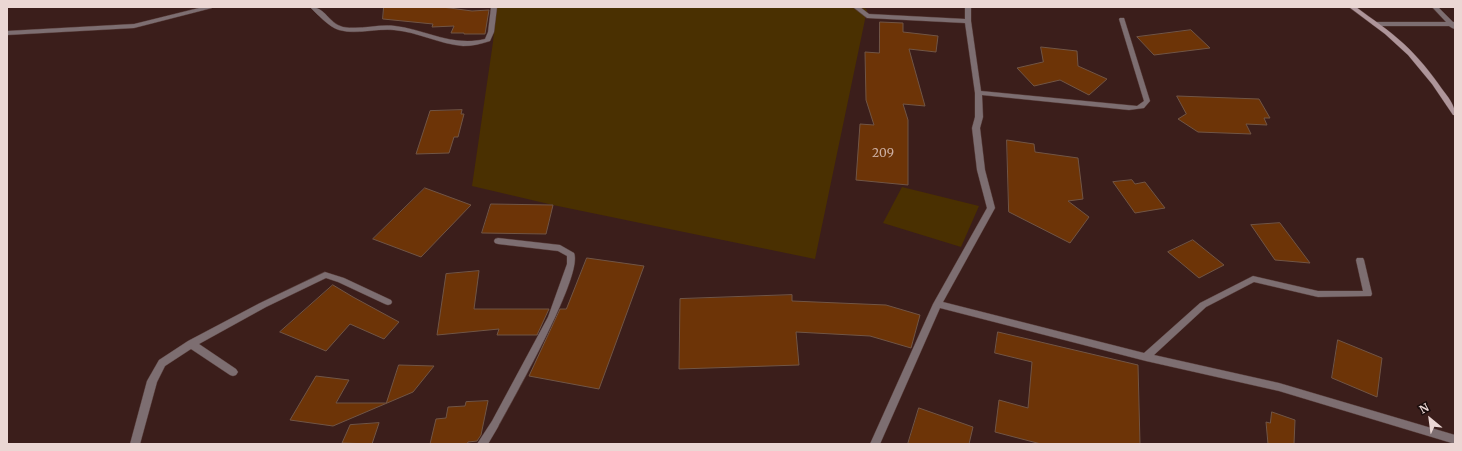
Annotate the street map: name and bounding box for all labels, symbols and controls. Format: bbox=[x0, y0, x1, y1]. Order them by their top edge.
house number: 209 bbox=[872, 147, 894, 161]
north arrow bbox=[1410, 399, 1450, 439]
text: N bbox=[1417, 400, 1431, 417]

